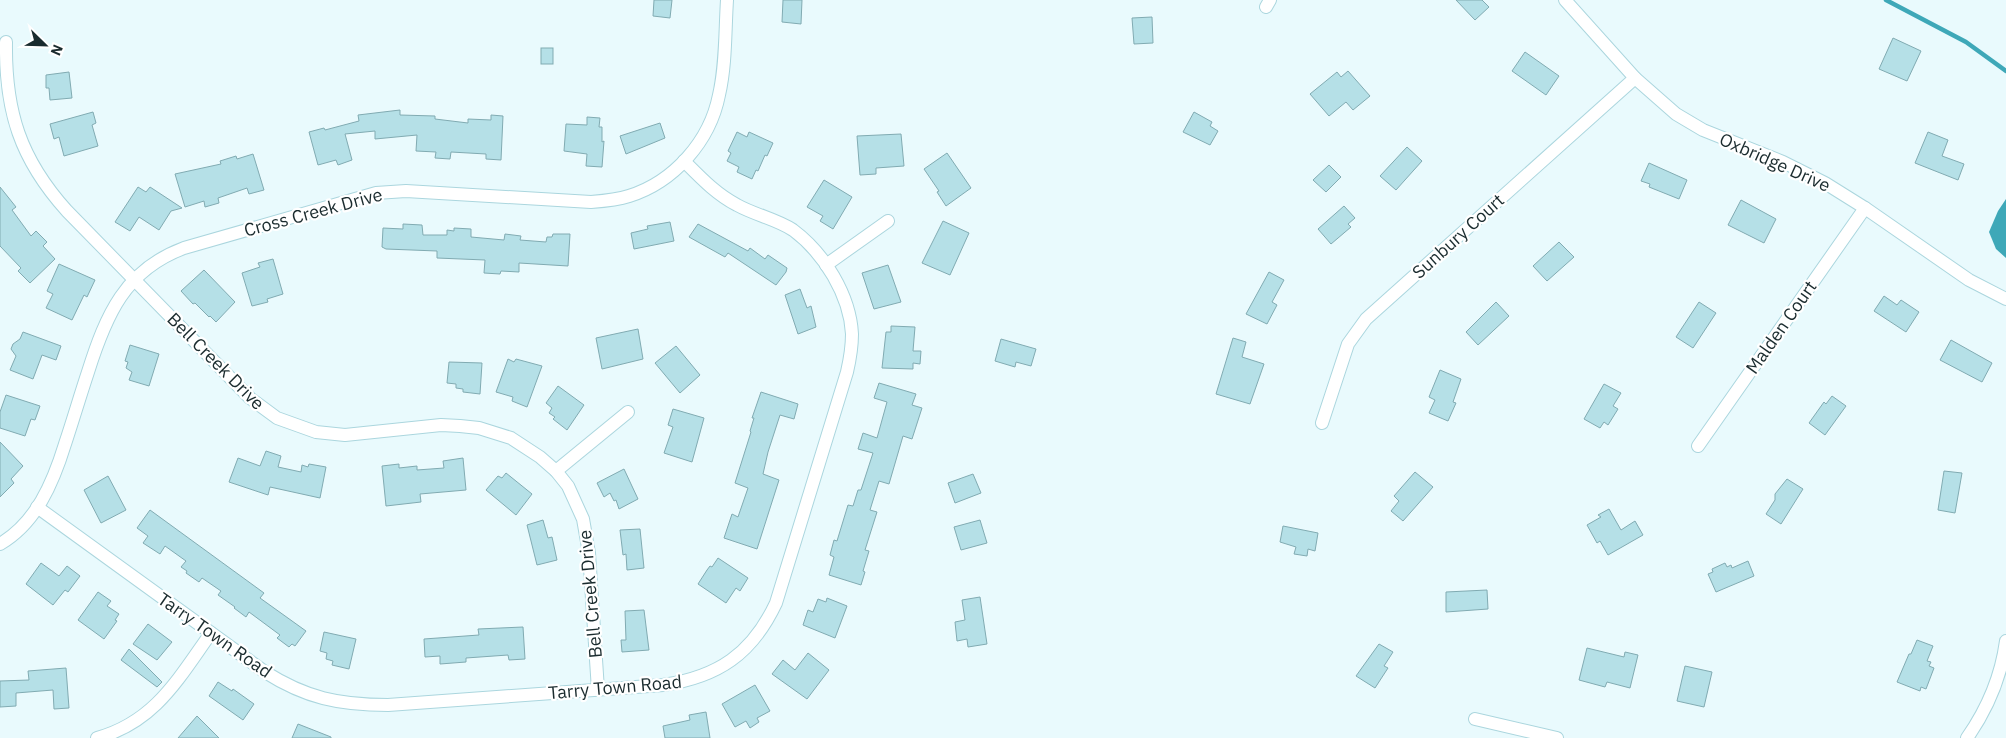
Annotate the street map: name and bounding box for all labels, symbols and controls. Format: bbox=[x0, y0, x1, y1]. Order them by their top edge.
north arrow bbox=[20, 20, 70, 70]
text: N bbox=[47, 42, 67, 58]
street label: Oxbridge Drive bbox=[1716, 127, 1834, 197]
street label: Cross Creek Drive bbox=[241, 182, 385, 242]
street label: Sunbury Court bbox=[1407, 189, 1509, 283]
street label: Malden Court bbox=[1740, 276, 1822, 378]
street label: Bell Creek Drive bbox=[162, 307, 270, 415]
street label: Bell Creek Drive bbox=[573, 529, 607, 659]
street label: Tarry Town Road bbox=[153, 587, 277, 683]
street label: Tarry Town Road bbox=[547, 670, 683, 704]

